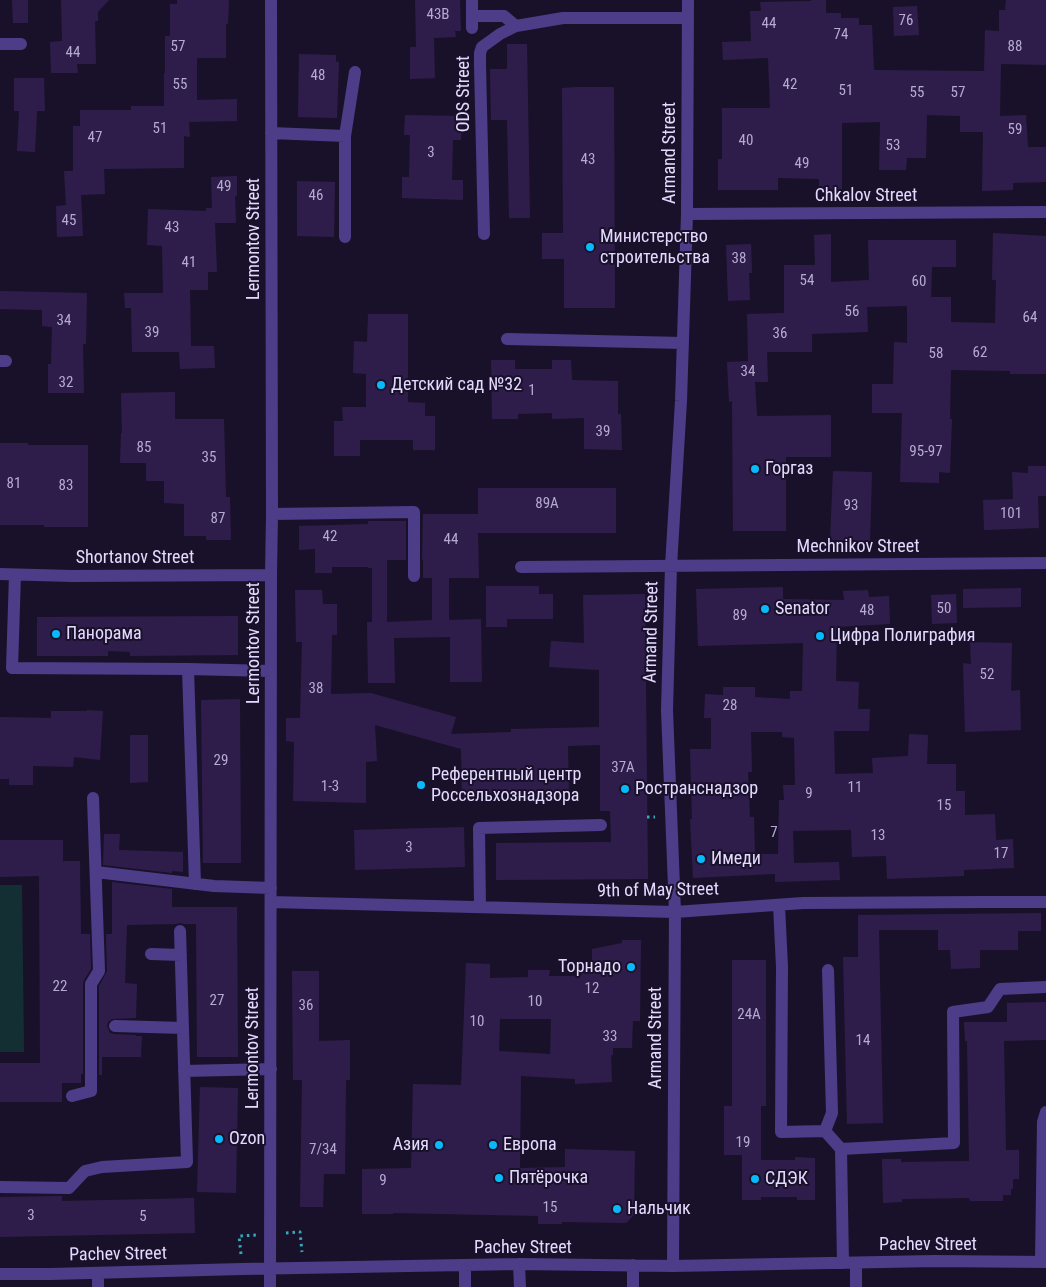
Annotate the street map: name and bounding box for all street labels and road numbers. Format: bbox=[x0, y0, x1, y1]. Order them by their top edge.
street label: ODS Street bbox=[453, 56, 475, 132]
street label: Armand Street bbox=[659, 102, 681, 204]
street label: Lermontov Street bbox=[243, 178, 265, 300]
street label: Chkalov Street bbox=[815, 185, 917, 207]
street label: Mechnikov Street bbox=[797, 536, 919, 558]
street label: Shortanov Street bbox=[76, 547, 194, 569]
street label: Armand Street bbox=[640, 581, 664, 683]
street label: Lermontov Street bbox=[243, 582, 265, 704]
street label: 9th of May Street bbox=[597, 879, 719, 903]
street label: Lermontov Street bbox=[242, 987, 264, 1109]
street label: Armand Street bbox=[645, 987, 667, 1089]
street label: Pachev Street bbox=[879, 1234, 977, 1256]
street label: Pachev Street bbox=[474, 1237, 572, 1259]
street label: Pachev Street bbox=[69, 1243, 167, 1267]

